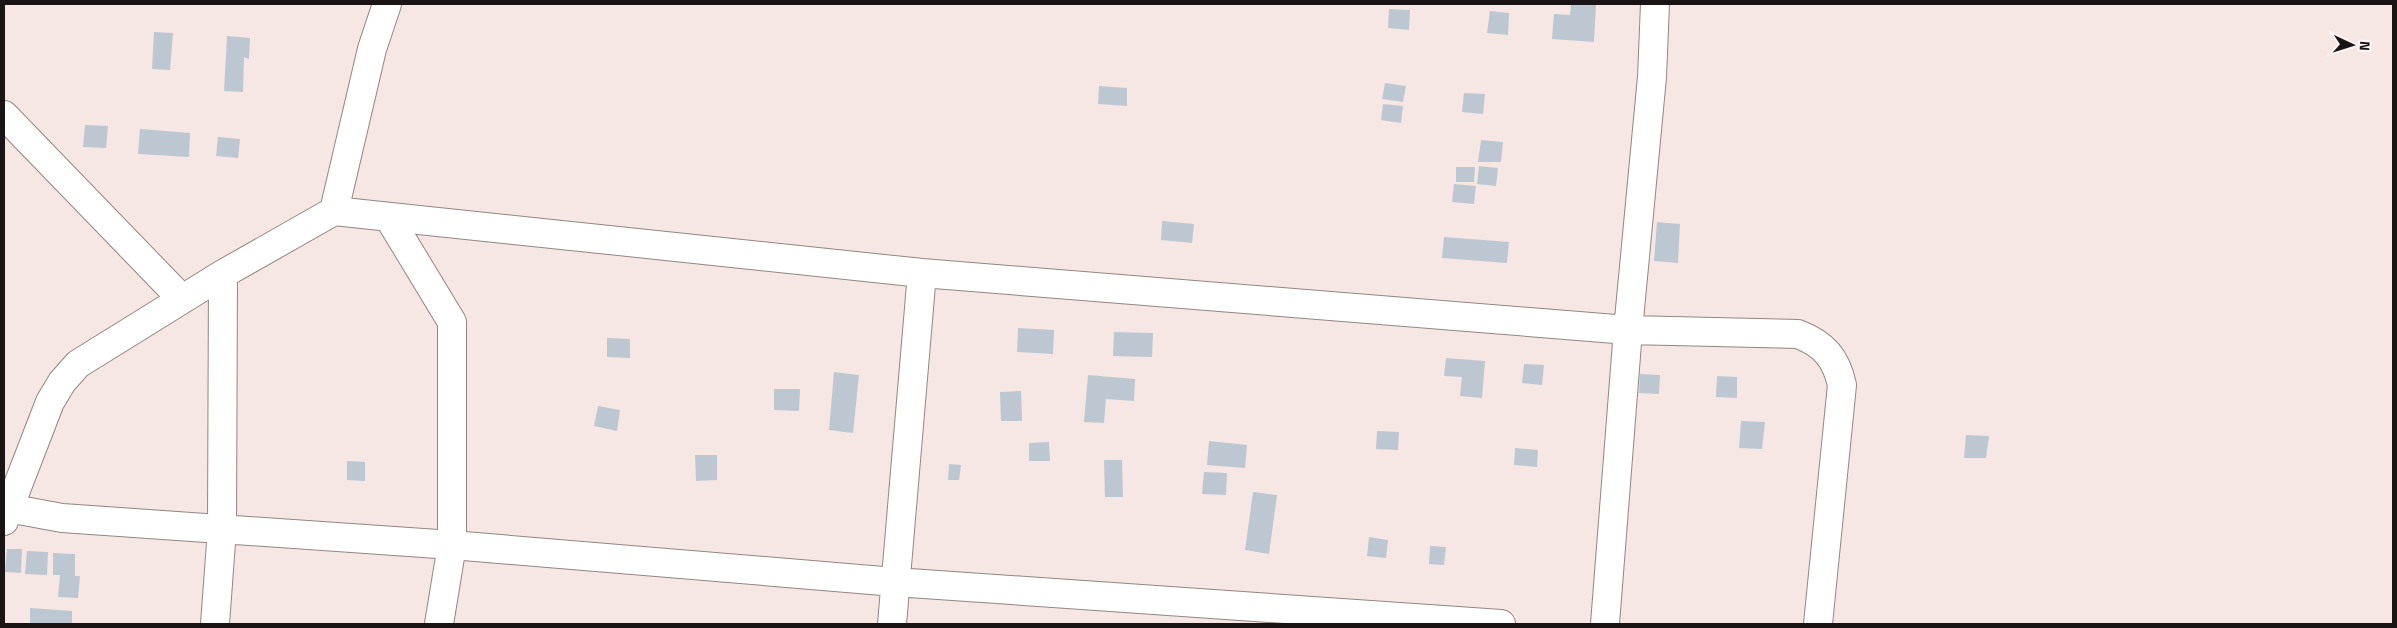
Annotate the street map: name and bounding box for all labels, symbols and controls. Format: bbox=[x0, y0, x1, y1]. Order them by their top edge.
north arrow bbox=[2327, 20, 2377, 70]
text: N bbox=[2355, 40, 2376, 52]

